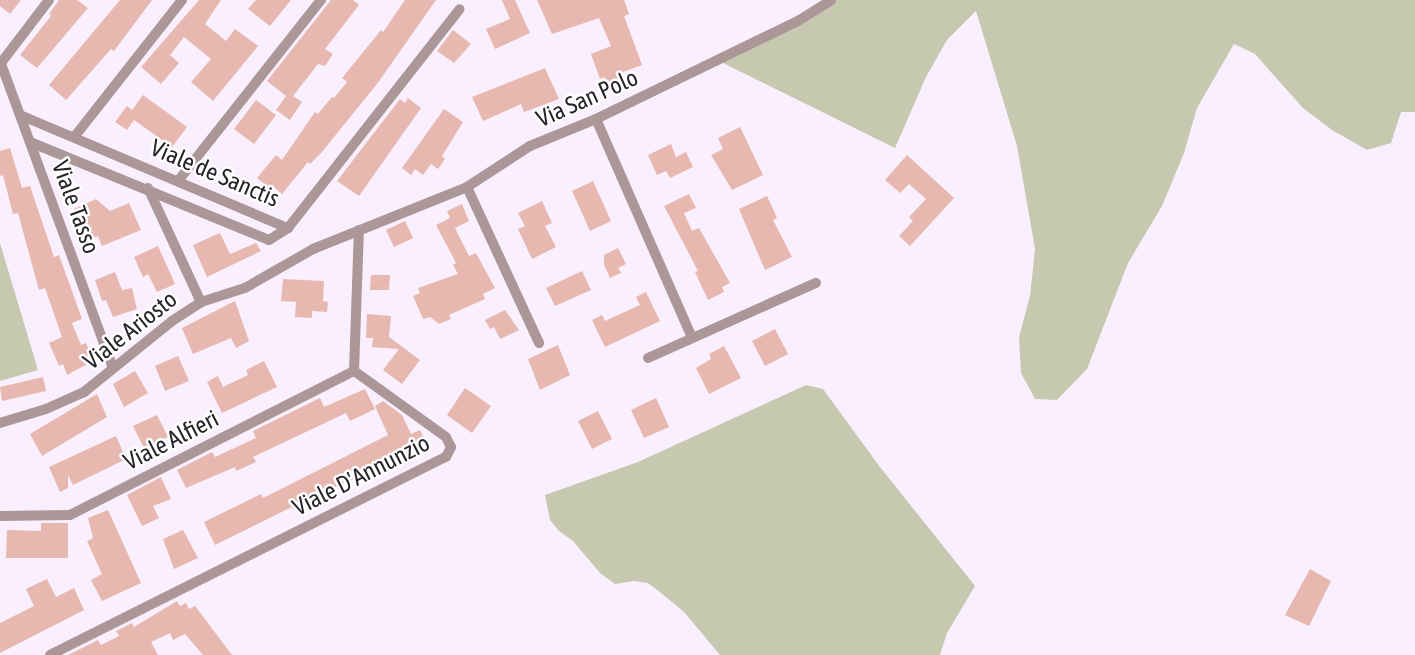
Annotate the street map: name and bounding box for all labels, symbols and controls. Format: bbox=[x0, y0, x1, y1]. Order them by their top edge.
street label: Via San Polo bbox=[532, 63, 642, 133]
street label: Viale de Sanctis bbox=[146, 133, 284, 213]
street label: Viale Tasso bbox=[46, 157, 106, 257]
street label: Viale Ariosto bbox=[77, 285, 183, 375]
street label: Viale Alfieri bbox=[119, 404, 223, 476]
street label: Viale D'Annunzio bbox=[288, 428, 434, 522]

